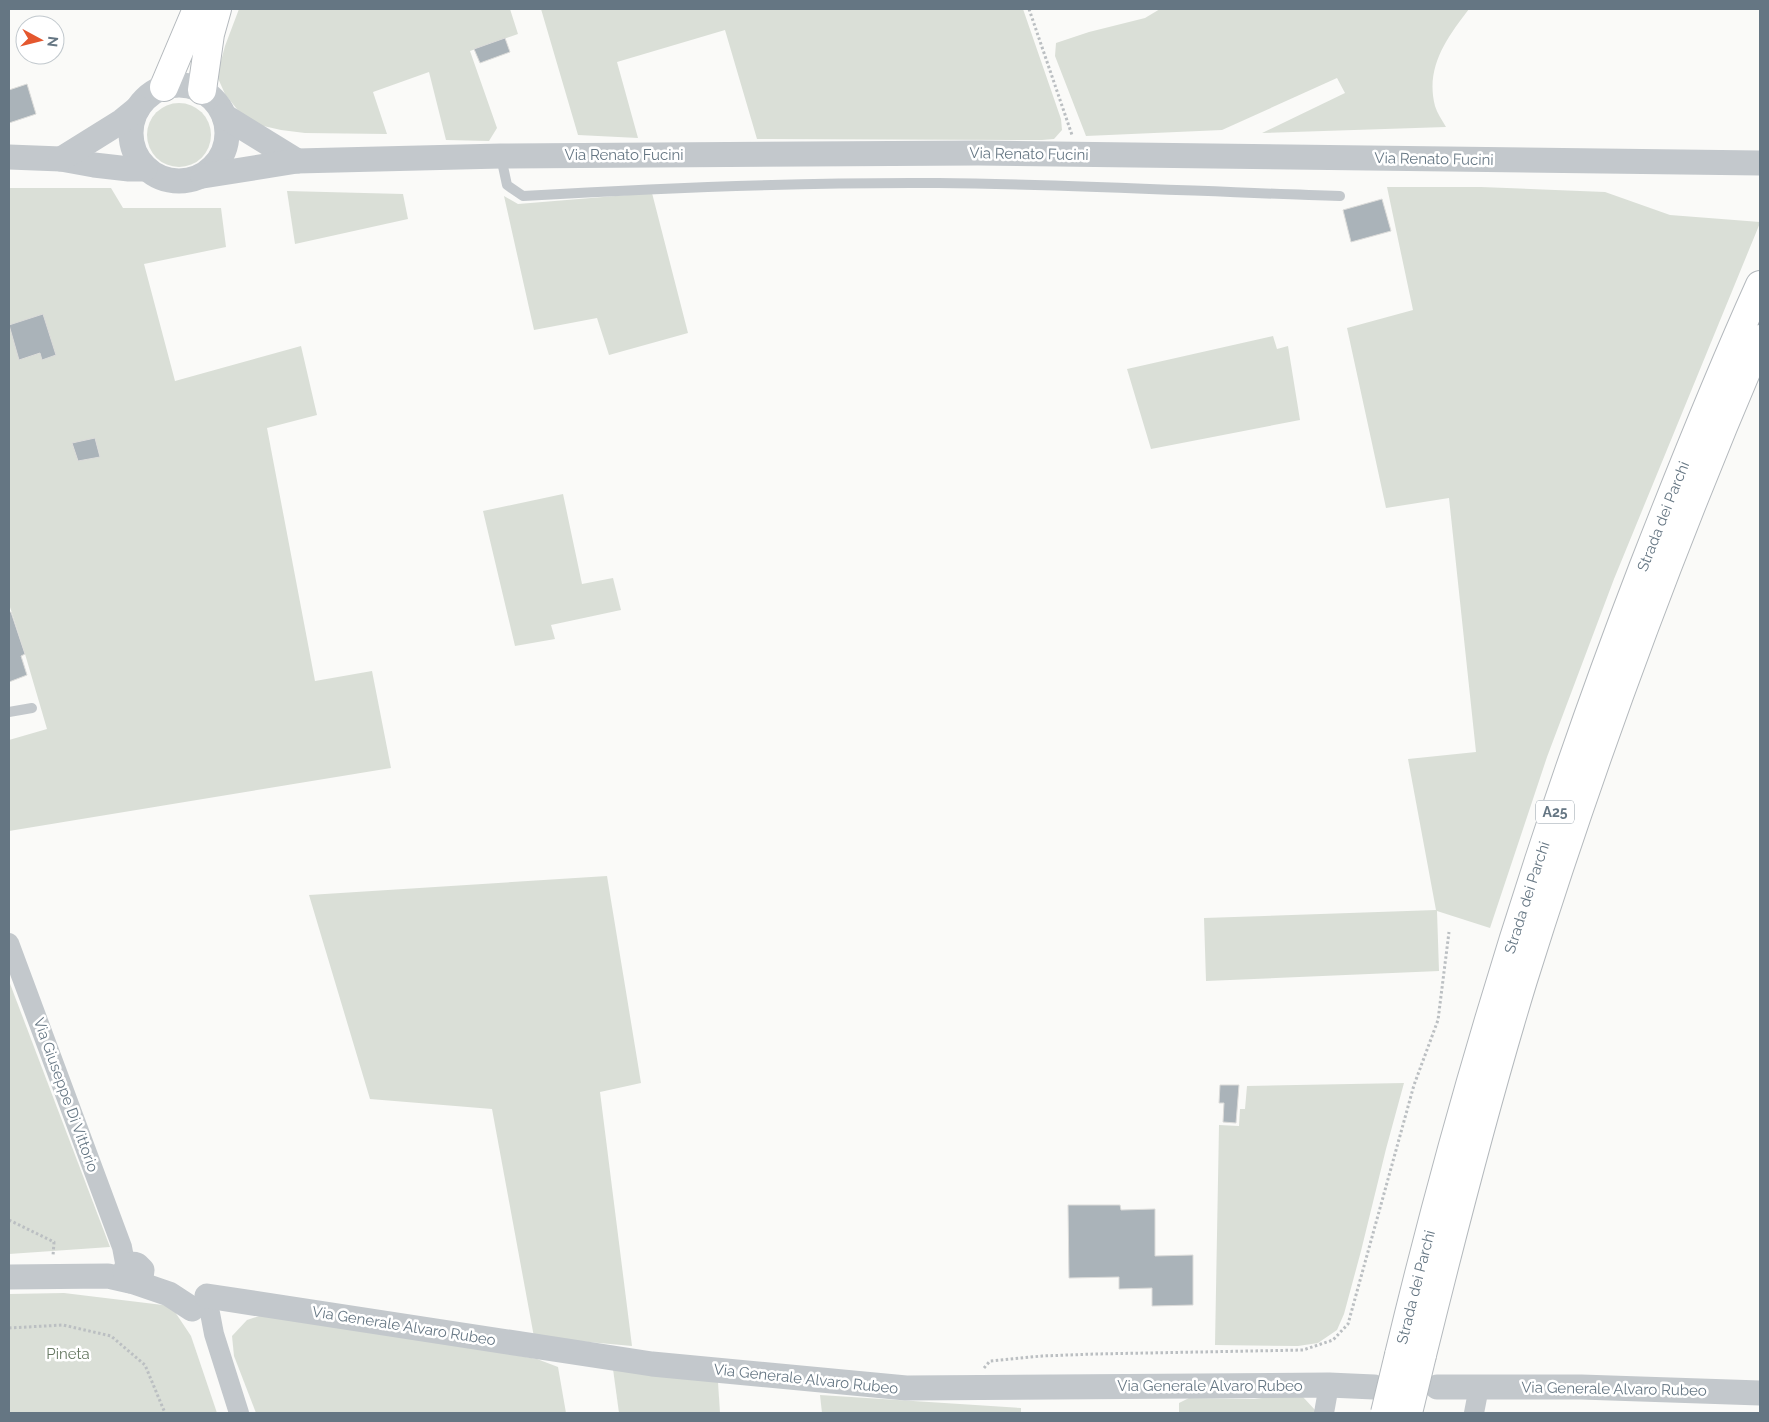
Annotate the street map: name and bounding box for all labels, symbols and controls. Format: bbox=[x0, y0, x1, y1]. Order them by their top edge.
north arrow bbox=[15, 15, 65, 65]
text: N bbox=[44, 35, 61, 48]
street label: Via Renato Fucini bbox=[969, 144, 1089, 164]
street label: Via Renato Fucini bbox=[564, 146, 684, 164]
street label: Via Renato Fucini bbox=[1374, 149, 1494, 169]
street label: Strada dei Parchi bbox=[1634, 459, 1693, 574]
road number: A25 bbox=[1536, 800, 1574, 824]
street label: Strada dei Parchi bbox=[1501, 839, 1553, 956]
street label: Via Giuseppe Di Vittorio bbox=[30, 1016, 102, 1175]
street label: Strada dei Parchi bbox=[1393, 1228, 1439, 1346]
street label: Via Generale Alvaro Rubeo bbox=[311, 1303, 497, 1349]
park label: Pineta bbox=[46, 1345, 90, 1363]
street label: Via Generale Alvaro Rubeo bbox=[713, 1360, 899, 1398]
street label: Via Generale Alvaro Rubeo bbox=[1117, 1377, 1303, 1395]
street label: Via Generale Alvaro Rubeo bbox=[1521, 1378, 1707, 1400]

